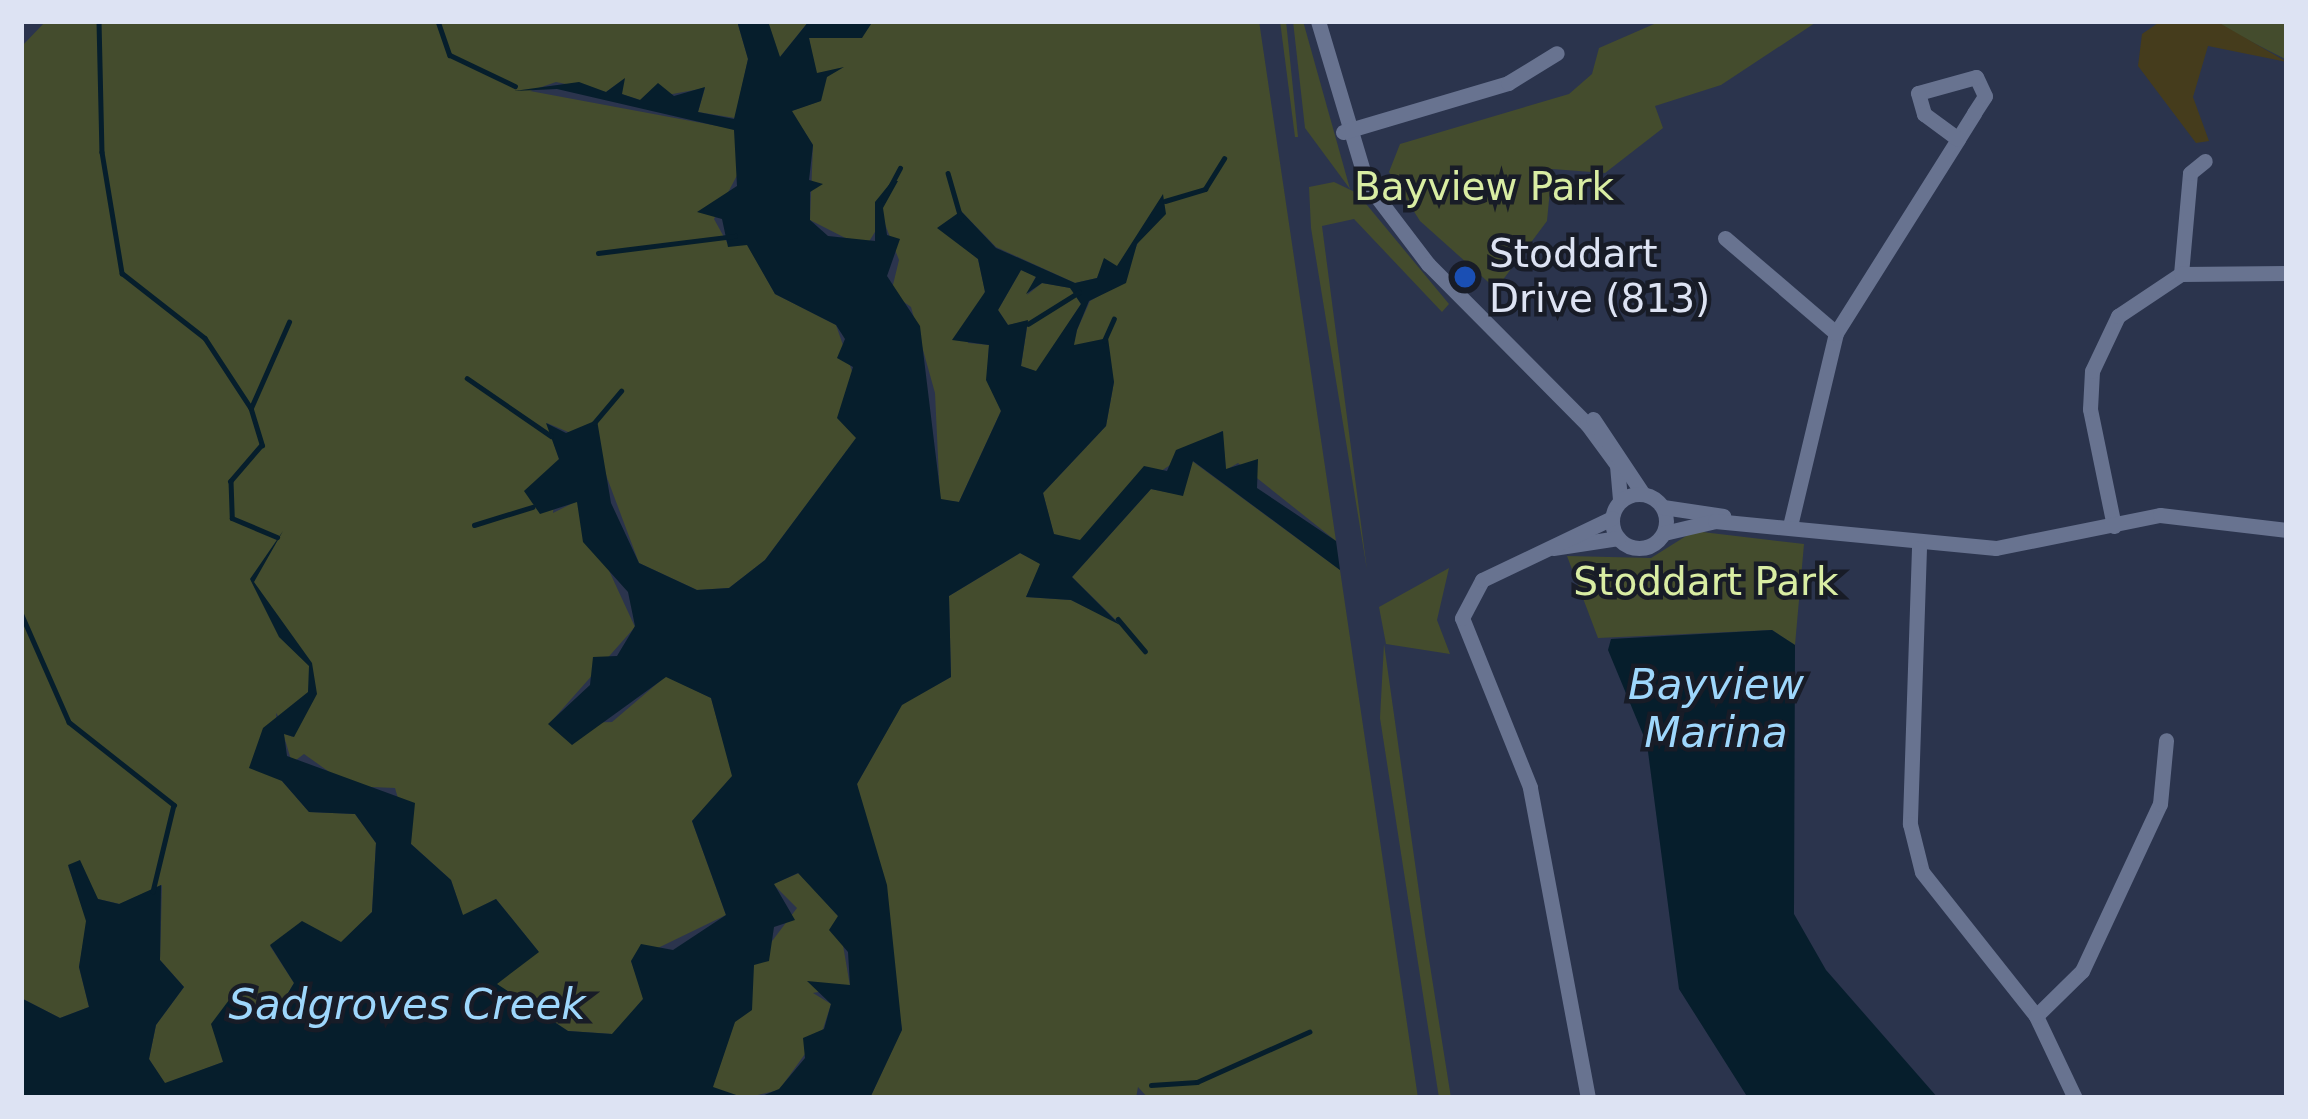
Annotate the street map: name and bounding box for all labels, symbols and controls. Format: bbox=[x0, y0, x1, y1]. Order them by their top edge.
park label: Bayview Park bbox=[1354, 164, 1614, 210]
place label: Stoddart Drive (813) bbox=[1489, 232, 1710, 323]
marker: Stoddart Drive (813) bbox=[1452, 264, 1478, 290]
park label: Stoddart Park bbox=[1573, 559, 1839, 605]
water label: Bayview Marina bbox=[1628, 660, 1804, 758]
water label: Sadgroves Creek bbox=[228, 980, 586, 1030]

